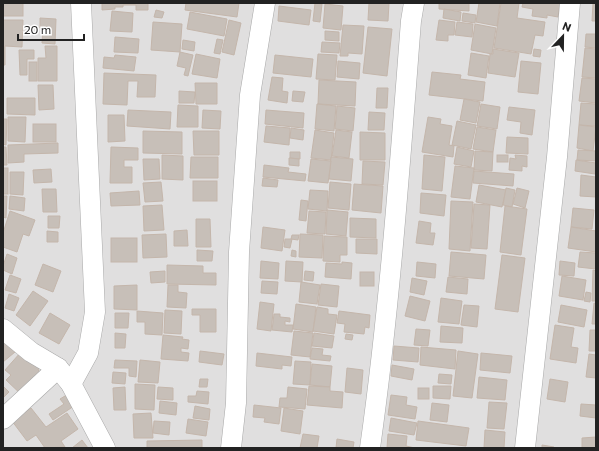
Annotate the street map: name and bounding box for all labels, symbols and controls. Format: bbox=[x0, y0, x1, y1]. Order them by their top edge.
scale bar bbox=[18, 16, 84, 42]
north arrow bbox=[543, 16, 583, 56]
text: N bbox=[561, 19, 573, 34]
text: 20 m bbox=[24, 22, 51, 36]

